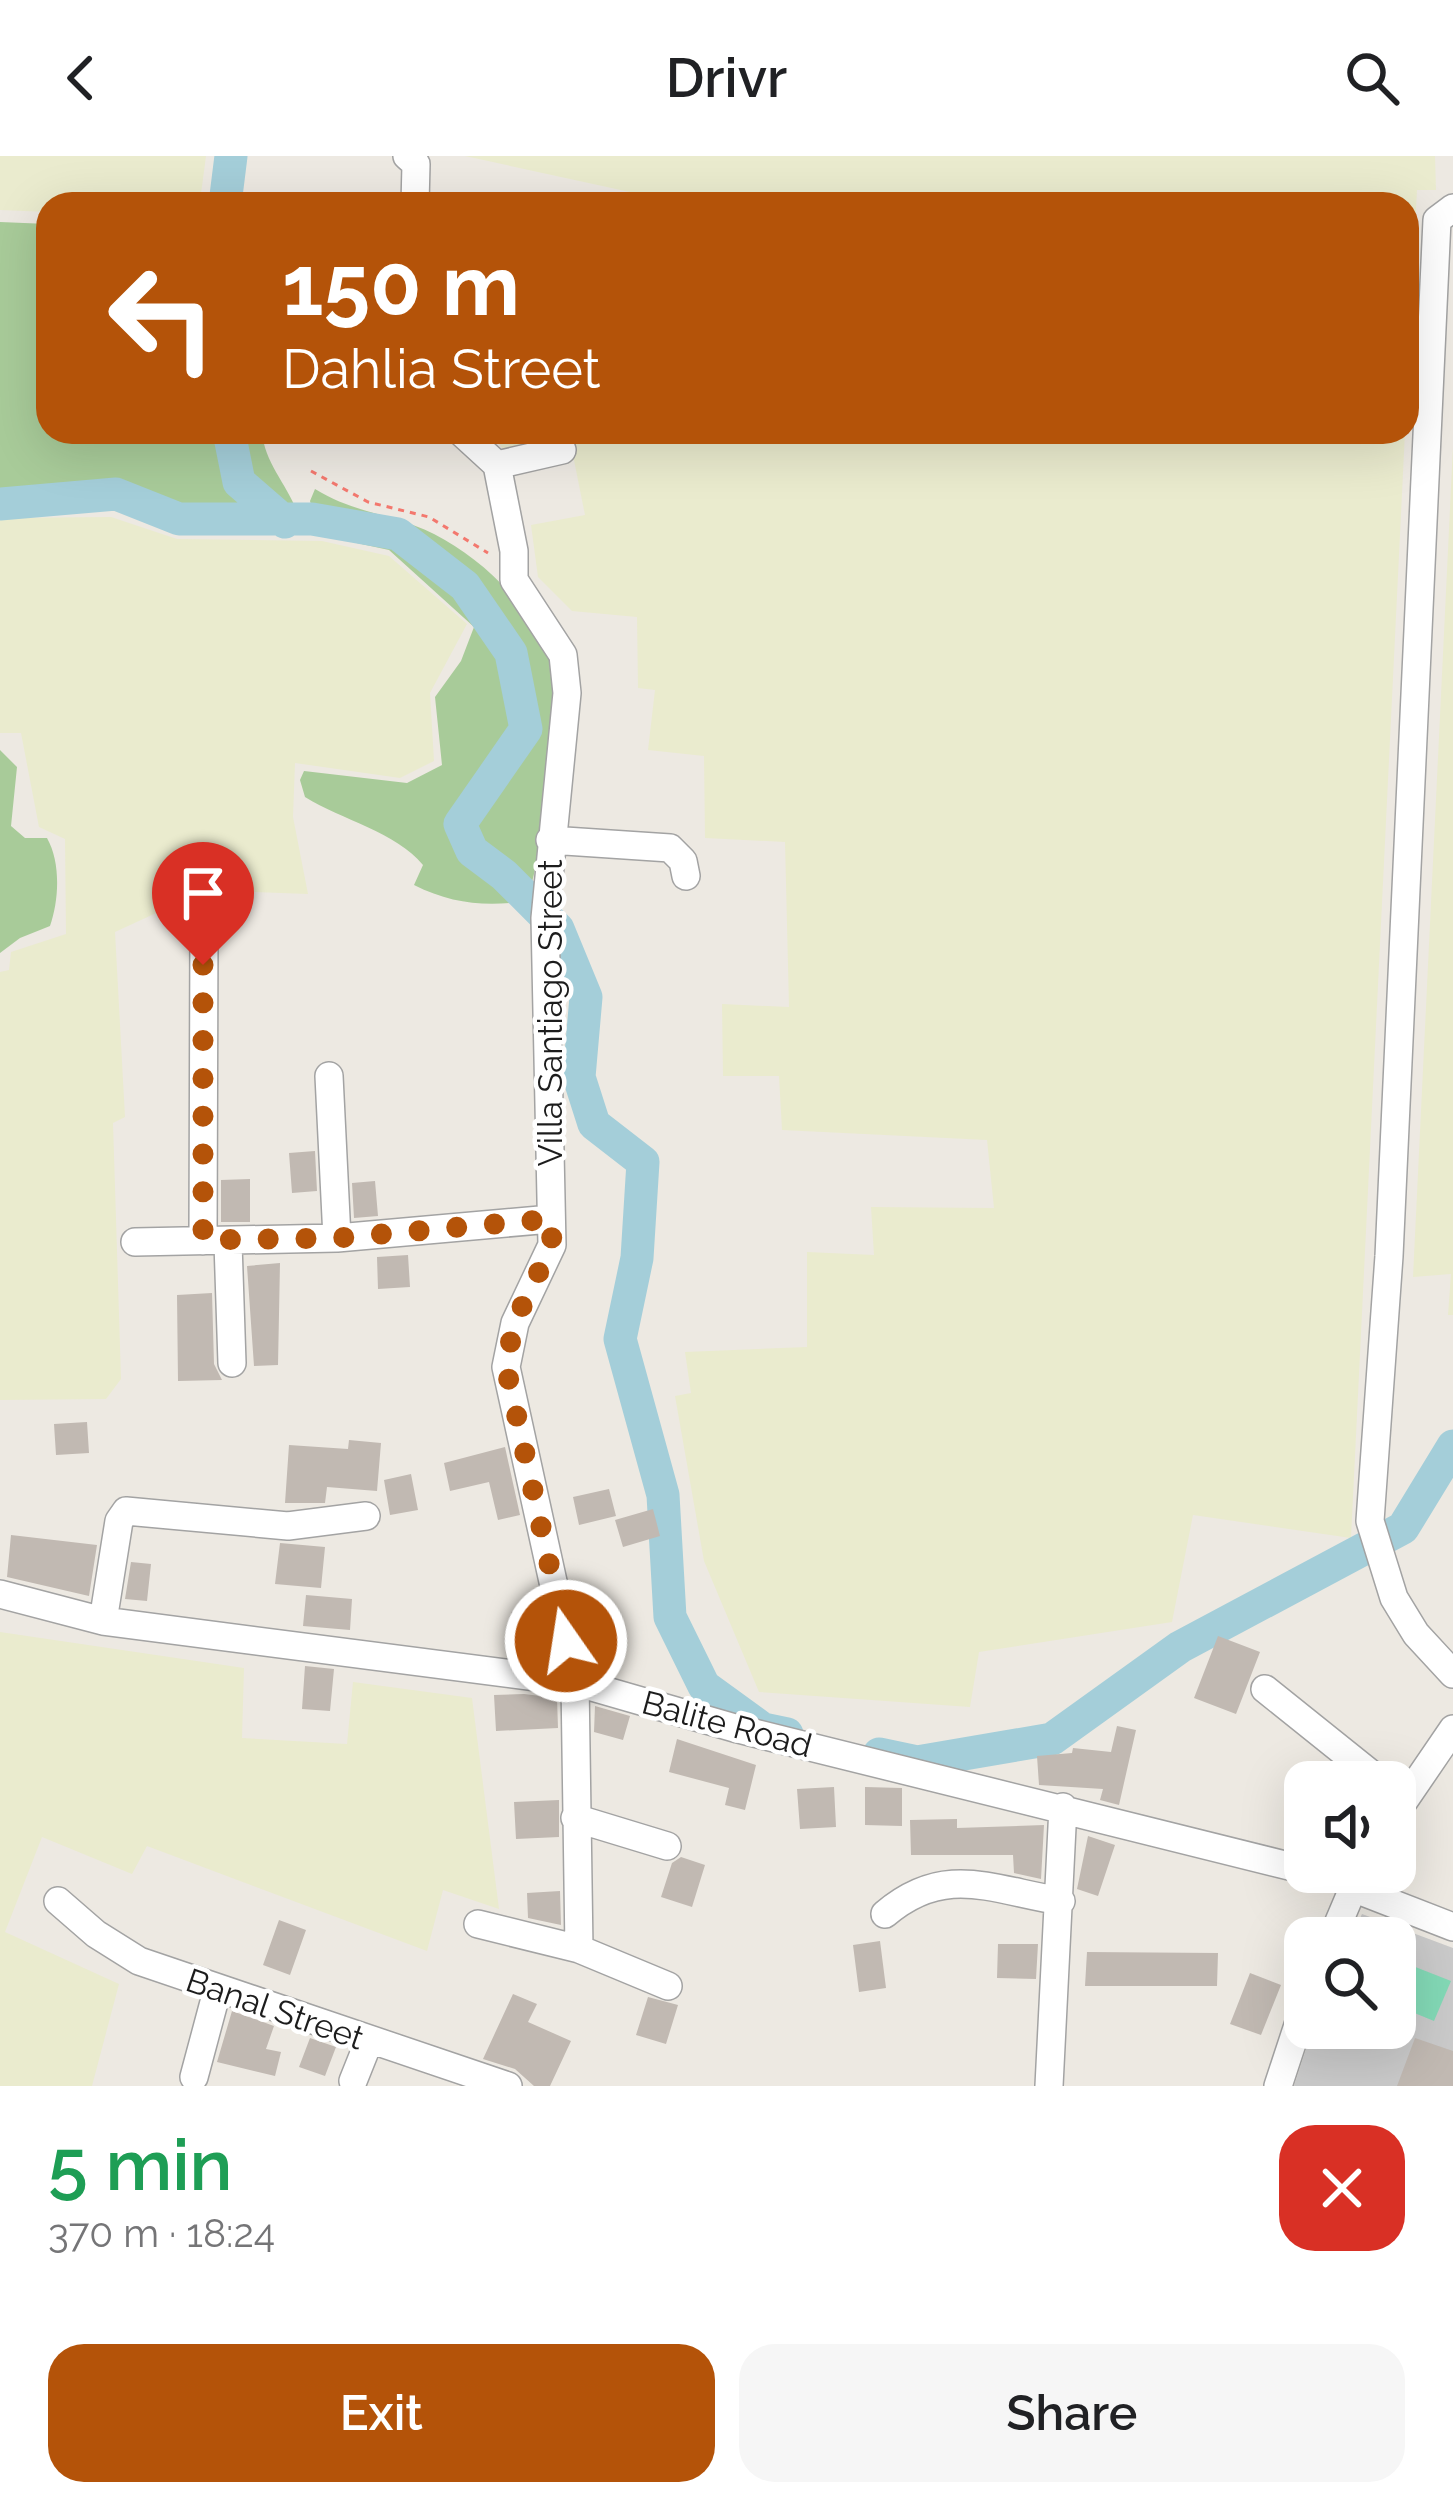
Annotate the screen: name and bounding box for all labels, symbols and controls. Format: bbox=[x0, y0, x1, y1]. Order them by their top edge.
icon: back bbox=[48, 45, 114, 111]
icon: search bbox=[1339, 45, 1405, 111]
text: Drivr bbox=[666, 46, 787, 110]
text: 150 m bbox=[282, 236, 520, 335]
icon: left bbox=[84, 240, 240, 396]
text: Dahlia Street bbox=[282, 337, 601, 401]
pin bbox=[152, 842, 254, 965]
street label: Villa Santiago Street bbox=[531, 859, 570, 1167]
icon: arrive bbox=[170, 860, 236, 926]
position arrow bbox=[503, 1578, 629, 1704]
street label: Balite Road bbox=[638, 1683, 816, 1765]
map controls bbox=[1284, 1761, 1416, 2049]
button: sound bbox=[1284, 1761, 1416, 1893]
button: search bbox=[1284, 1917, 1416, 2049]
street label: Banal Street bbox=[181, 1960, 369, 2058]
text: 5 min bbox=[48, 2122, 233, 2207]
button: close bbox=[1279, 2125, 1405, 2251]
text: 370 m · 18:24 bbox=[48, 2210, 275, 2256]
button: Exit bbox=[48, 2344, 715, 2482]
button: Share bbox=[739, 2344, 1405, 2482]

